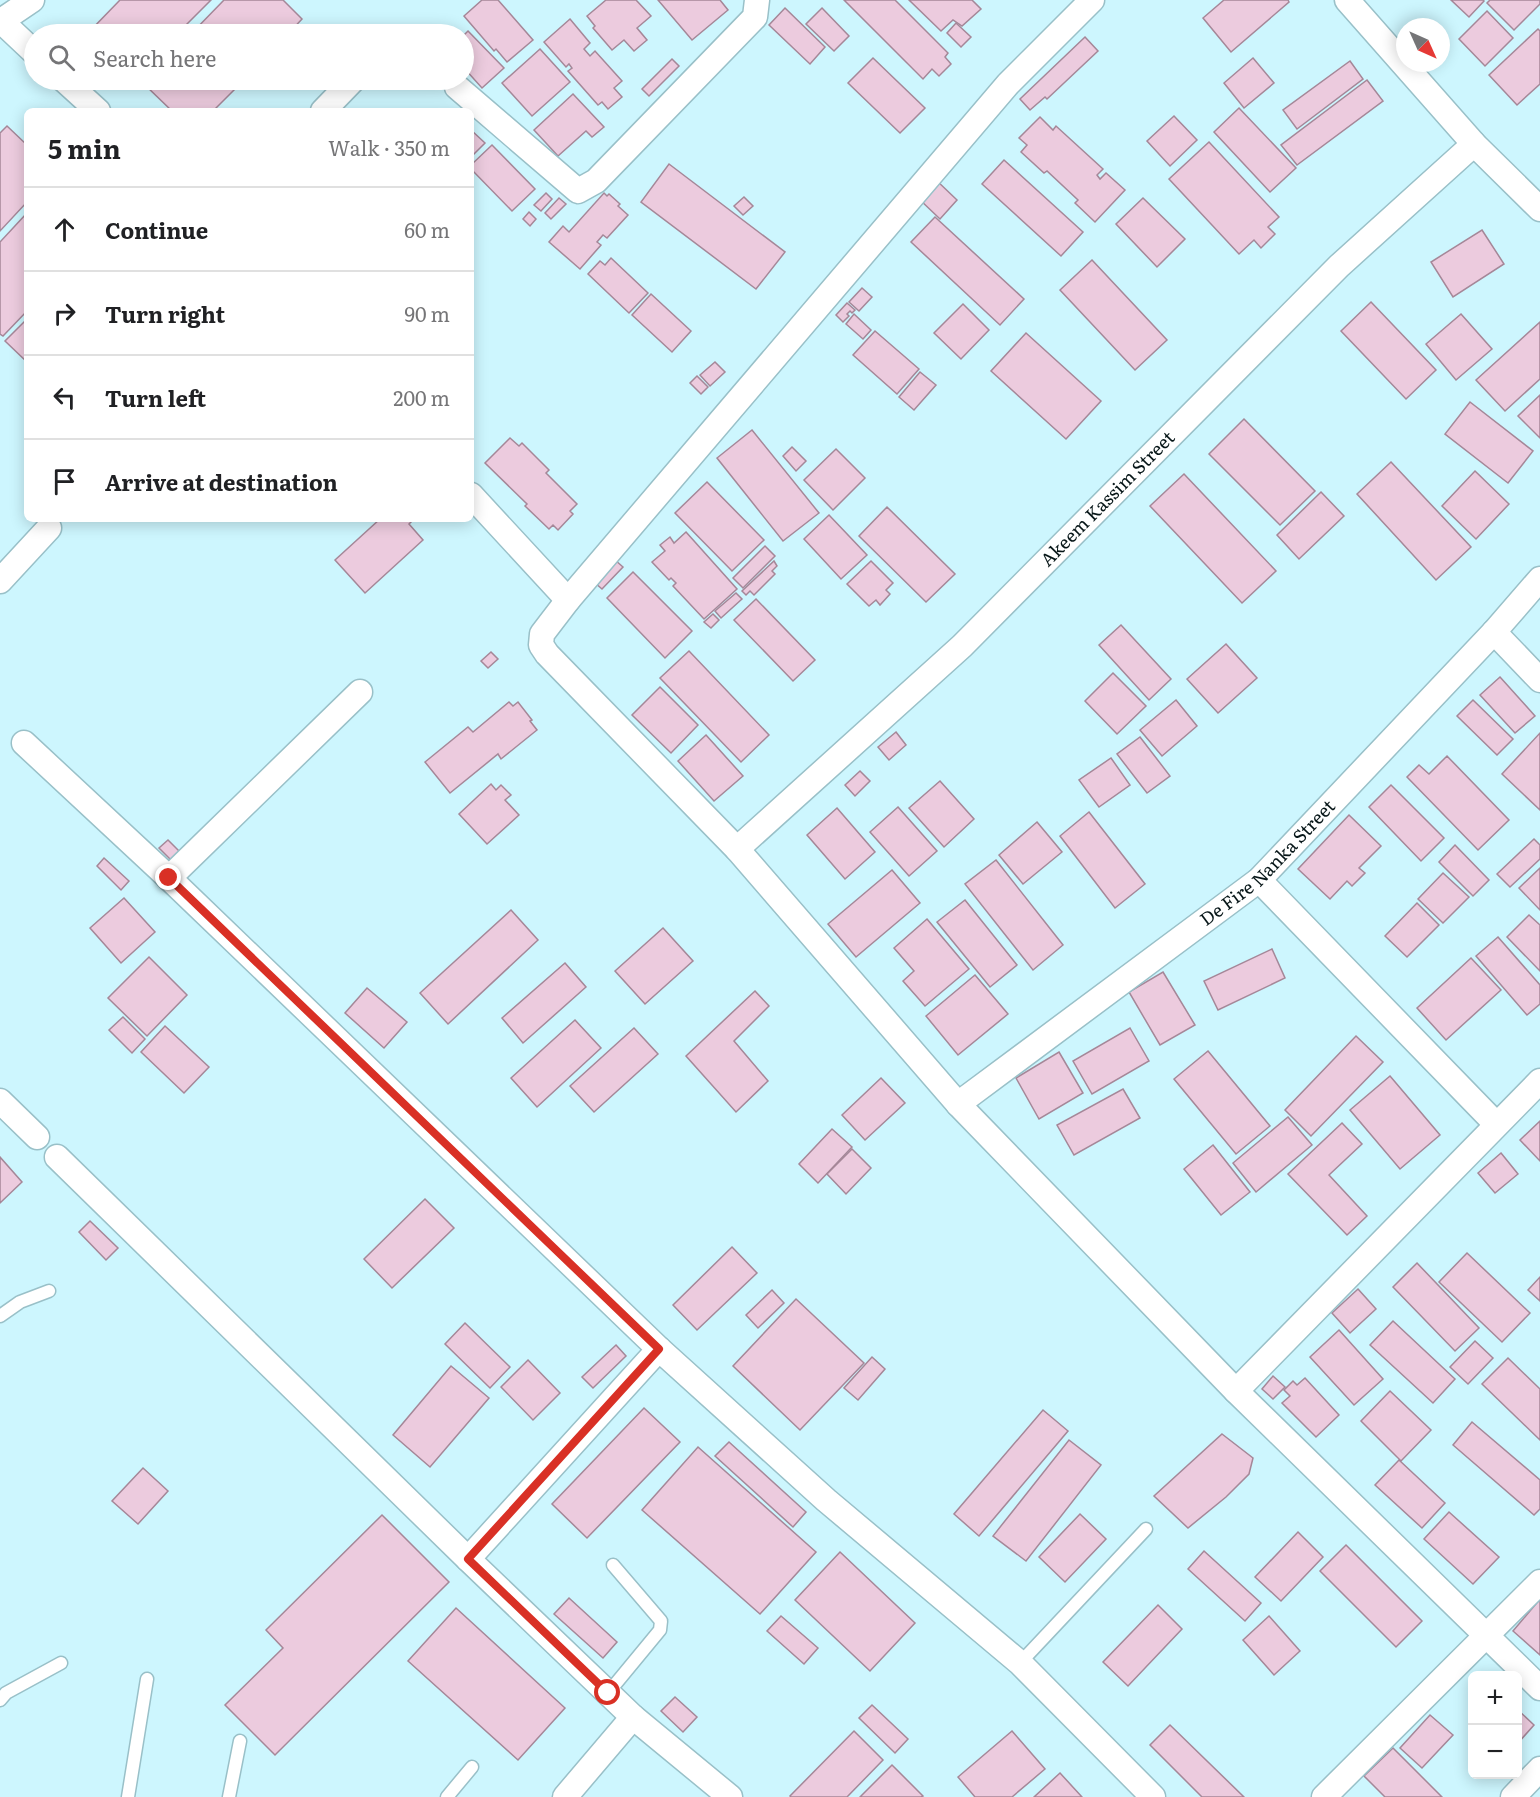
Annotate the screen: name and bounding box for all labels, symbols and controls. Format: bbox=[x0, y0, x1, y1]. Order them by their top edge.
north arrow bbox=[1396, 18, 1450, 72]
search box bbox=[24, 24, 474, 90]
icon: search bbox=[45, 41, 78, 74]
text: Search here bbox=[93, 41, 216, 74]
text: 5 min bbox=[48, 128, 121, 167]
text: Walk · 350 m bbox=[328, 132, 450, 162]
icon: ahead bbox=[48, 213, 81, 246]
text: Continue bbox=[105, 213, 208, 246]
text: 60 m bbox=[404, 214, 450, 244]
icon: right bbox=[48, 297, 81, 330]
text: Turn right bbox=[105, 297, 225, 330]
text: 90 m bbox=[405, 298, 450, 328]
icon: left bbox=[48, 381, 81, 414]
text: Turn left bbox=[105, 381, 206, 414]
text: 200 m bbox=[393, 382, 450, 412]
street label: Akeem Kassim Street bbox=[1033, 424, 1181, 572]
icon: arrive bbox=[48, 465, 81, 498]
text: Arrive at destination bbox=[105, 465, 338, 498]
street label: De Fire Nanka Street bbox=[1194, 792, 1341, 932]
route end bbox=[155, 864, 181, 890]
map controls bbox=[1468, 1671, 1522, 1779]
button: + bbox=[1468, 1671, 1522, 1725]
route start bbox=[594, 1679, 620, 1705]
button: − bbox=[1468, 1725, 1522, 1779]

